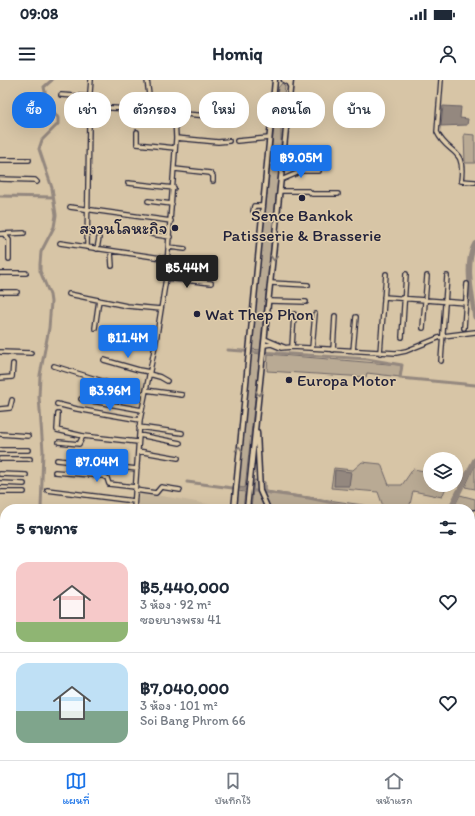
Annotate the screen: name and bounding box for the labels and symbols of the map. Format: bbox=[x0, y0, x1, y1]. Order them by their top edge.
pin: ฿9.05M bbox=[268, 145, 334, 179]
marker: Sence Bankok Patisserie & Brasserie bbox=[297, 193, 307, 203]
place label: Sence Bankok Patisserie & Brasserie bbox=[222, 205, 382, 245]
place label: สงวนโลหะกิจ bbox=[80, 218, 167, 238]
marker: สงวนโลหะกิจ bbox=[170, 223, 180, 233]
pin: ฿5.44M bbox=[154, 255, 220, 289]
one-way arrow bbox=[269, 255, 278, 261]
place label: Wat Thep Phon bbox=[205, 304, 314, 324]
marker: Wat Thep Phon bbox=[192, 309, 202, 319]
pin: ฿11.4M bbox=[95, 325, 161, 359]
place label: Europa Motor bbox=[297, 370, 396, 390]
marker: Europa Motor bbox=[284, 375, 294, 385]
pin: ฿3.96M bbox=[77, 378, 143, 412]
one-way arrow bbox=[255, 390, 264, 397]
one-way arrow bbox=[235, 446, 244, 452]
pin: ฿7.04M bbox=[64, 449, 130, 483]

